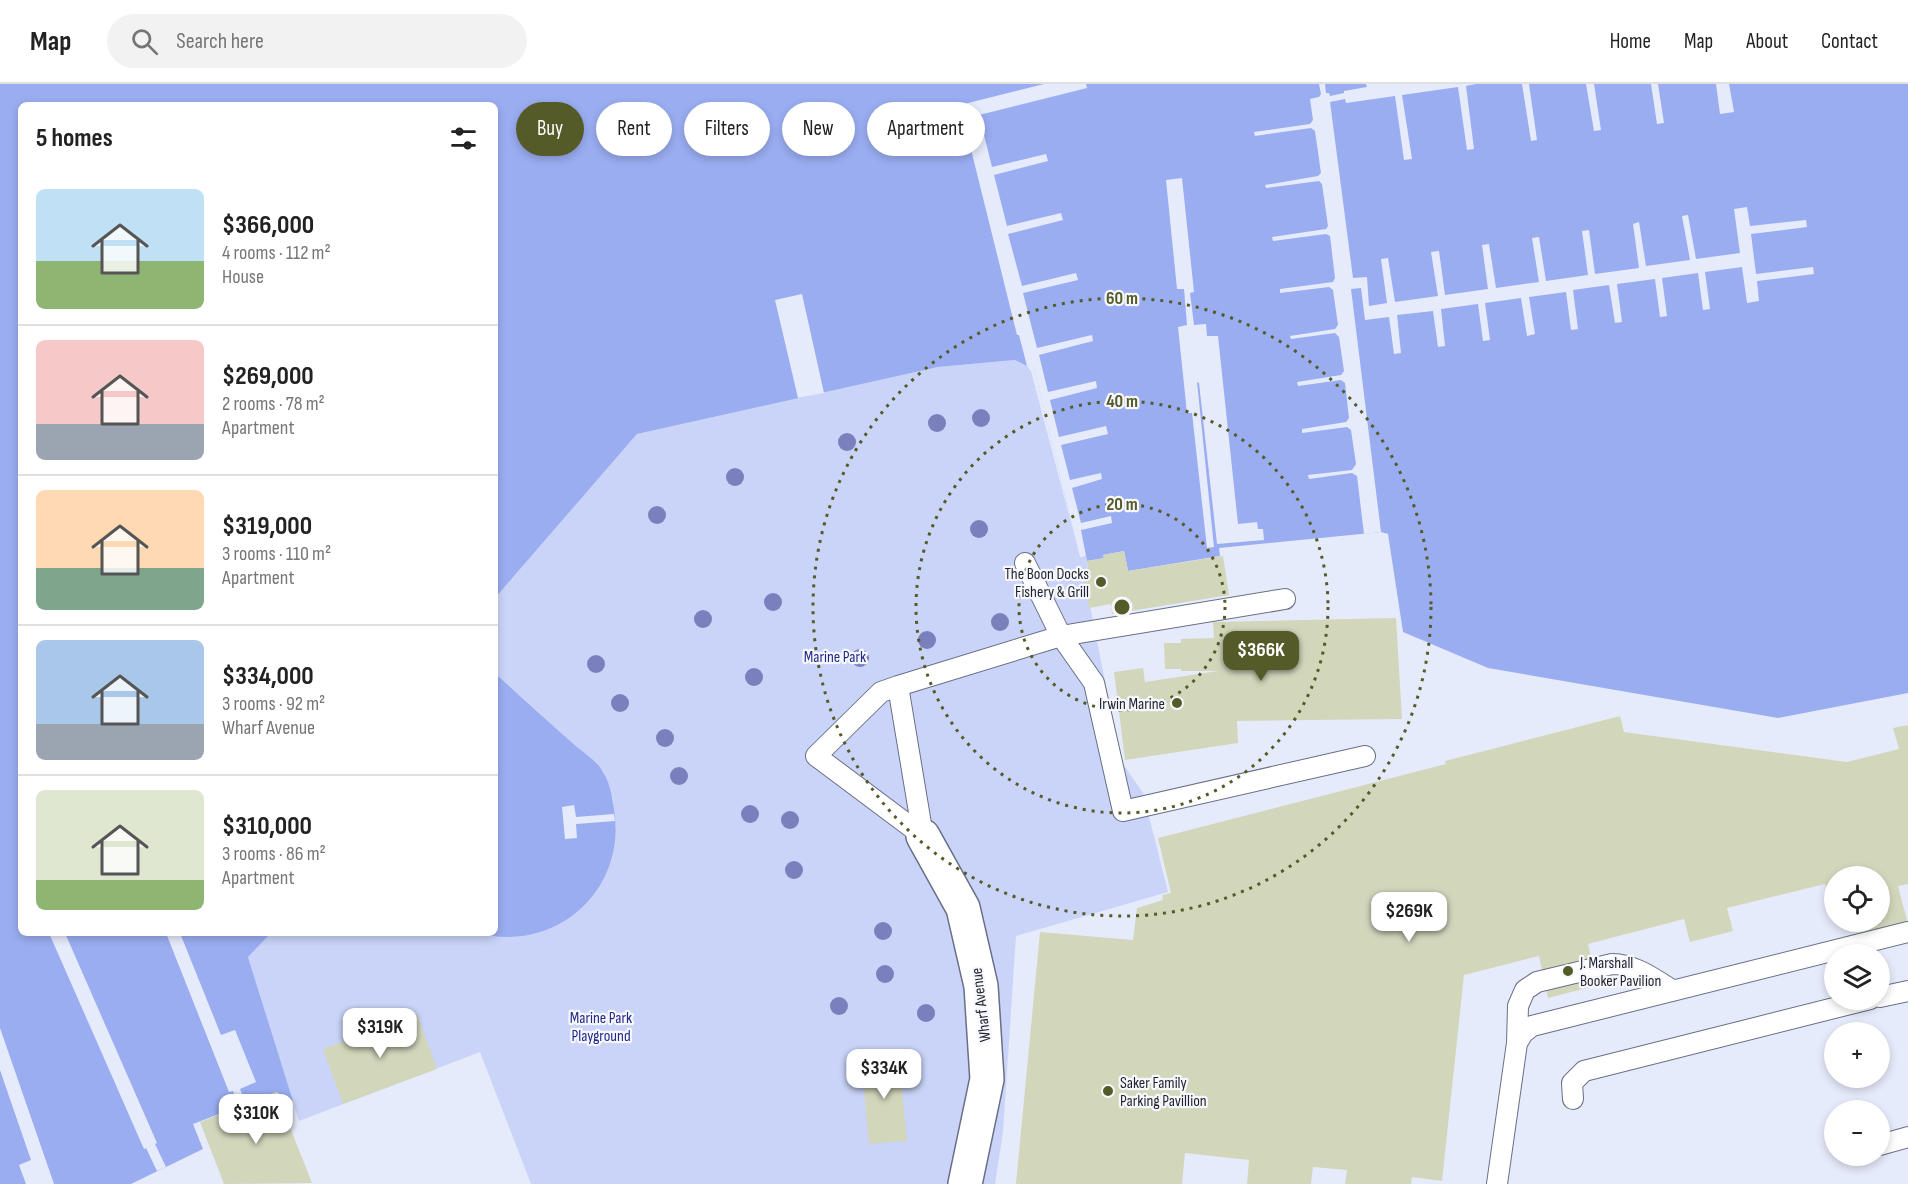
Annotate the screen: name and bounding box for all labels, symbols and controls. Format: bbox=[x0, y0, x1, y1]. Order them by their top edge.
search box bbox=[107, 14, 527, 68]
text: Map bbox=[30, 25, 71, 58]
icon: search bbox=[128, 25, 161, 58]
text: Search here bbox=[176, 28, 264, 55]
text: Home bbox=[1610, 29, 1651, 54]
text: Map bbox=[1684, 29, 1713, 54]
text: About bbox=[1746, 29, 1788, 54]
text: Contact bbox=[1821, 29, 1878, 54]
chip: Buy bbox=[516, 102, 584, 156]
chip: Rent bbox=[596, 102, 672, 156]
chip: Filters bbox=[684, 102, 770, 156]
chip: New bbox=[782, 102, 855, 156]
chip: Apartment bbox=[867, 102, 985, 156]
icon: filters bbox=[447, 122, 480, 155]
text: 5 homes bbox=[36, 123, 113, 154]
text: $366,000 bbox=[222, 210, 314, 241]
icon: home bbox=[84, 213, 156, 285]
text: 4 rooms · 112 m² bbox=[222, 241, 331, 265]
text: House bbox=[222, 265, 264, 289]
text: 60 m bbox=[1106, 288, 1138, 309]
text: $269,000 bbox=[222, 361, 314, 392]
icon: home bbox=[84, 364, 156, 436]
text: 40 m bbox=[1106, 391, 1138, 412]
text: 2 rooms · 78 m² bbox=[222, 392, 325, 416]
text: Apartment bbox=[222, 416, 295, 440]
text: 20 m bbox=[1106, 494, 1138, 515]
text: $319,000 bbox=[222, 511, 312, 542]
icon: home bbox=[84, 514, 156, 586]
text: 3 rooms · 110 m² bbox=[222, 542, 331, 566]
place label: The Boon Docks Fishery & Grill bbox=[1004, 565, 1089, 602]
text: Apartment bbox=[222, 566, 295, 590]
marker: The Boon Docks Fishery & Grill bbox=[1094, 575, 1108, 589]
centre of rings bbox=[1112, 597, 1132, 617]
pin: $366K bbox=[1219, 631, 1303, 682]
text: $366K bbox=[1237, 638, 1285, 662]
park label: Marine Park bbox=[804, 648, 866, 667]
text: $334,000 bbox=[222, 661, 314, 692]
icon: home bbox=[84, 664, 156, 736]
text: 3 rooms · 92 m² bbox=[222, 692, 325, 716]
place label: Irwin Marine bbox=[1099, 695, 1165, 714]
marker: Irwin Marine bbox=[1170, 696, 1184, 710]
text: Wharf Avenue bbox=[222, 716, 315, 740]
text: $310,000 bbox=[222, 811, 312, 842]
icon: home bbox=[84, 814, 156, 886]
text: 3 rooms · 86 m² bbox=[222, 842, 326, 866]
text: Apartment bbox=[222, 866, 295, 890]
map controls bbox=[1824, 866, 1890, 1166]
button: locate bbox=[1824, 866, 1890, 932]
pin: $269K bbox=[1367, 892, 1451, 943]
text: $269K bbox=[1385, 899, 1433, 923]
button: layers bbox=[1824, 944, 1890, 1010]
place label: J. Marshall Booker Pavilion bbox=[1579, 954, 1661, 991]
marker: J. Marshall Booker Pavilion bbox=[1561, 964, 1575, 978]
street label: Wharf Avenue bbox=[968, 967, 995, 1043]
pin: $319K bbox=[338, 1008, 422, 1059]
park label: Marine Park Playground bbox=[570, 1009, 632, 1046]
text: $319K bbox=[357, 1015, 403, 1039]
button: + bbox=[1824, 1022, 1890, 1088]
pin: $334K bbox=[842, 1049, 926, 1100]
text: $334K bbox=[860, 1056, 908, 1080]
place label: Saker Family Parking Pavillion bbox=[1120, 1074, 1207, 1111]
marker: Saker Family Parking Pavillion bbox=[1101, 1084, 1115, 1098]
pin: $310K bbox=[214, 1094, 298, 1145]
button: − bbox=[1824, 1100, 1890, 1166]
text: $310K bbox=[233, 1101, 279, 1125]

